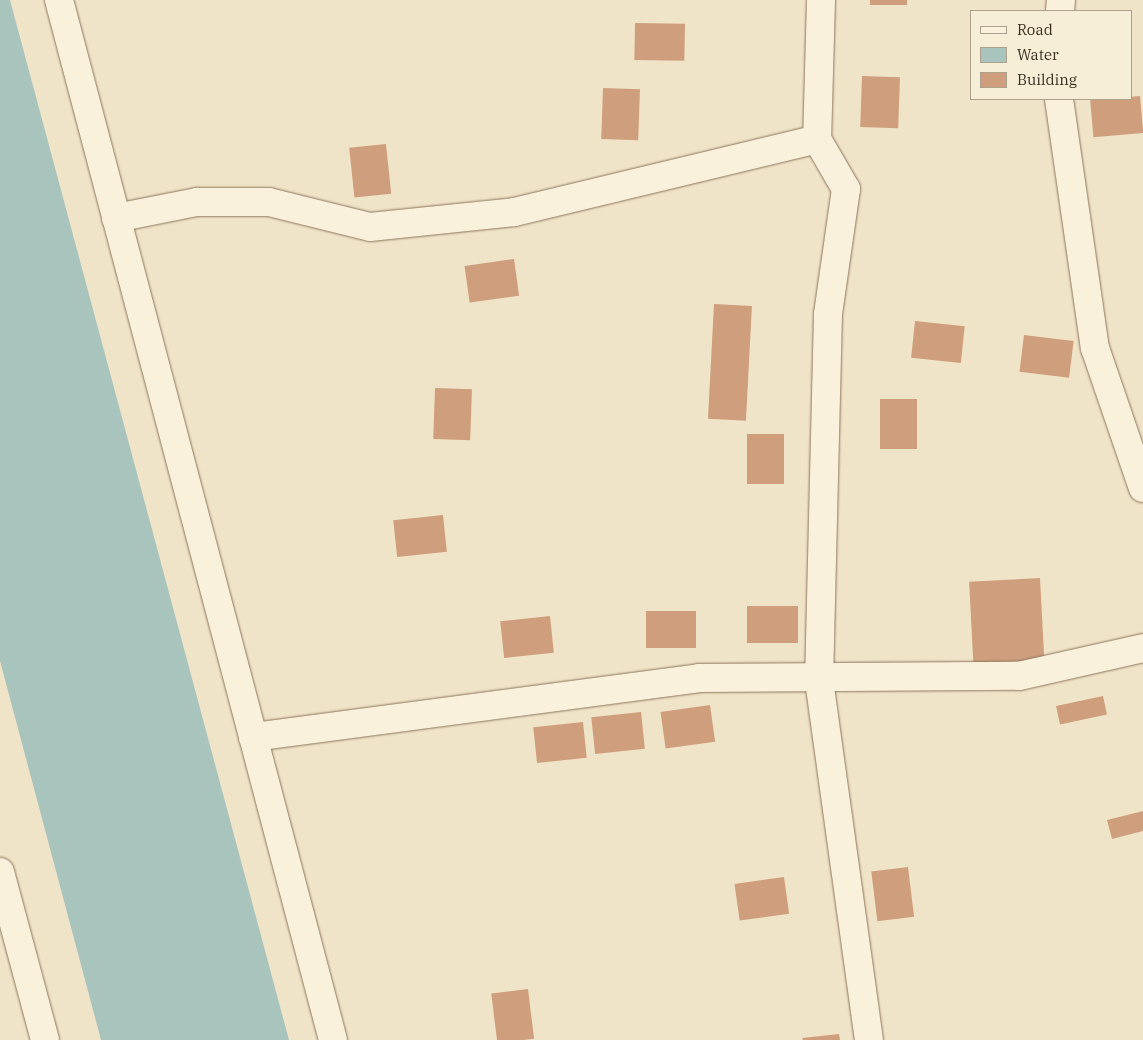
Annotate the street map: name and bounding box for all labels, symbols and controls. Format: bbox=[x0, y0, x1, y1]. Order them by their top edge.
legend bbox=[970, 10, 1133, 100]
text: Road bbox=[1017, 20, 1053, 39]
text: Water bbox=[1017, 45, 1059, 64]
text: Building bbox=[1017, 70, 1077, 89]

